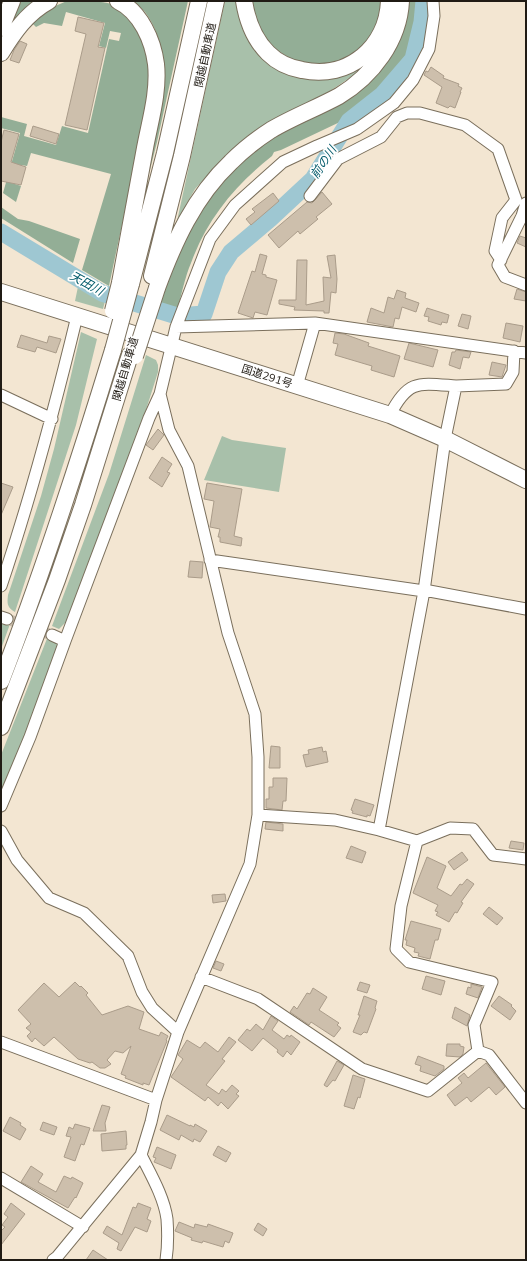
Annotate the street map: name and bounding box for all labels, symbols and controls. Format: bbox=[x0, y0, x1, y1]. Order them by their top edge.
street label: 関越自動車道 bbox=[191, 21, 219, 89]
water label: 前の川 bbox=[307, 141, 340, 181]
water label: 天田川 bbox=[68, 268, 108, 299]
street label: 関越自動車道 bbox=[109, 335, 141, 403]
street label: 国道291号 bbox=[240, 361, 294, 391]

